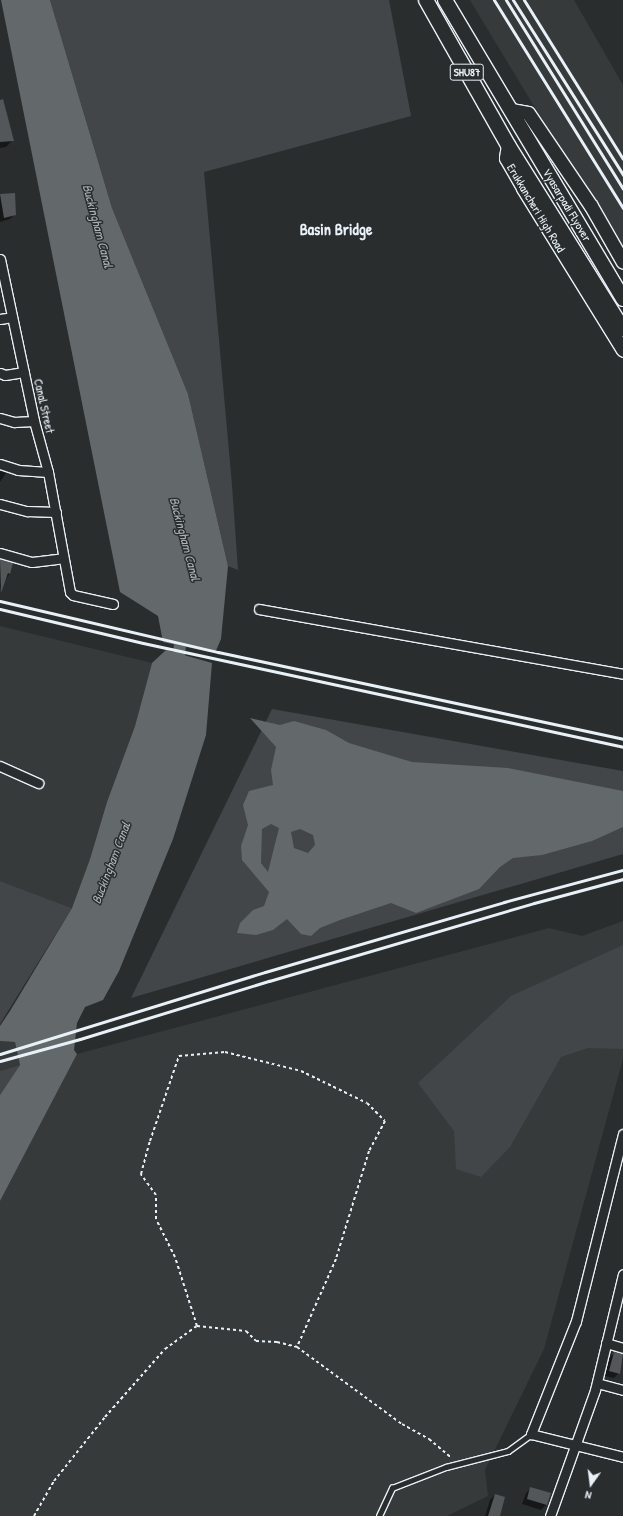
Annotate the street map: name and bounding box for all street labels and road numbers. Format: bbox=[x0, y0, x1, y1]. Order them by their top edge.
road number: SHU87 bbox=[449, 63, 485, 81]
street label: Erukkancheri High Road bbox=[504, 161, 568, 255]
street label: Vyasarpadi Flyover bbox=[540, 166, 594, 244]
street label: Canal Street bbox=[31, 377, 57, 435]

